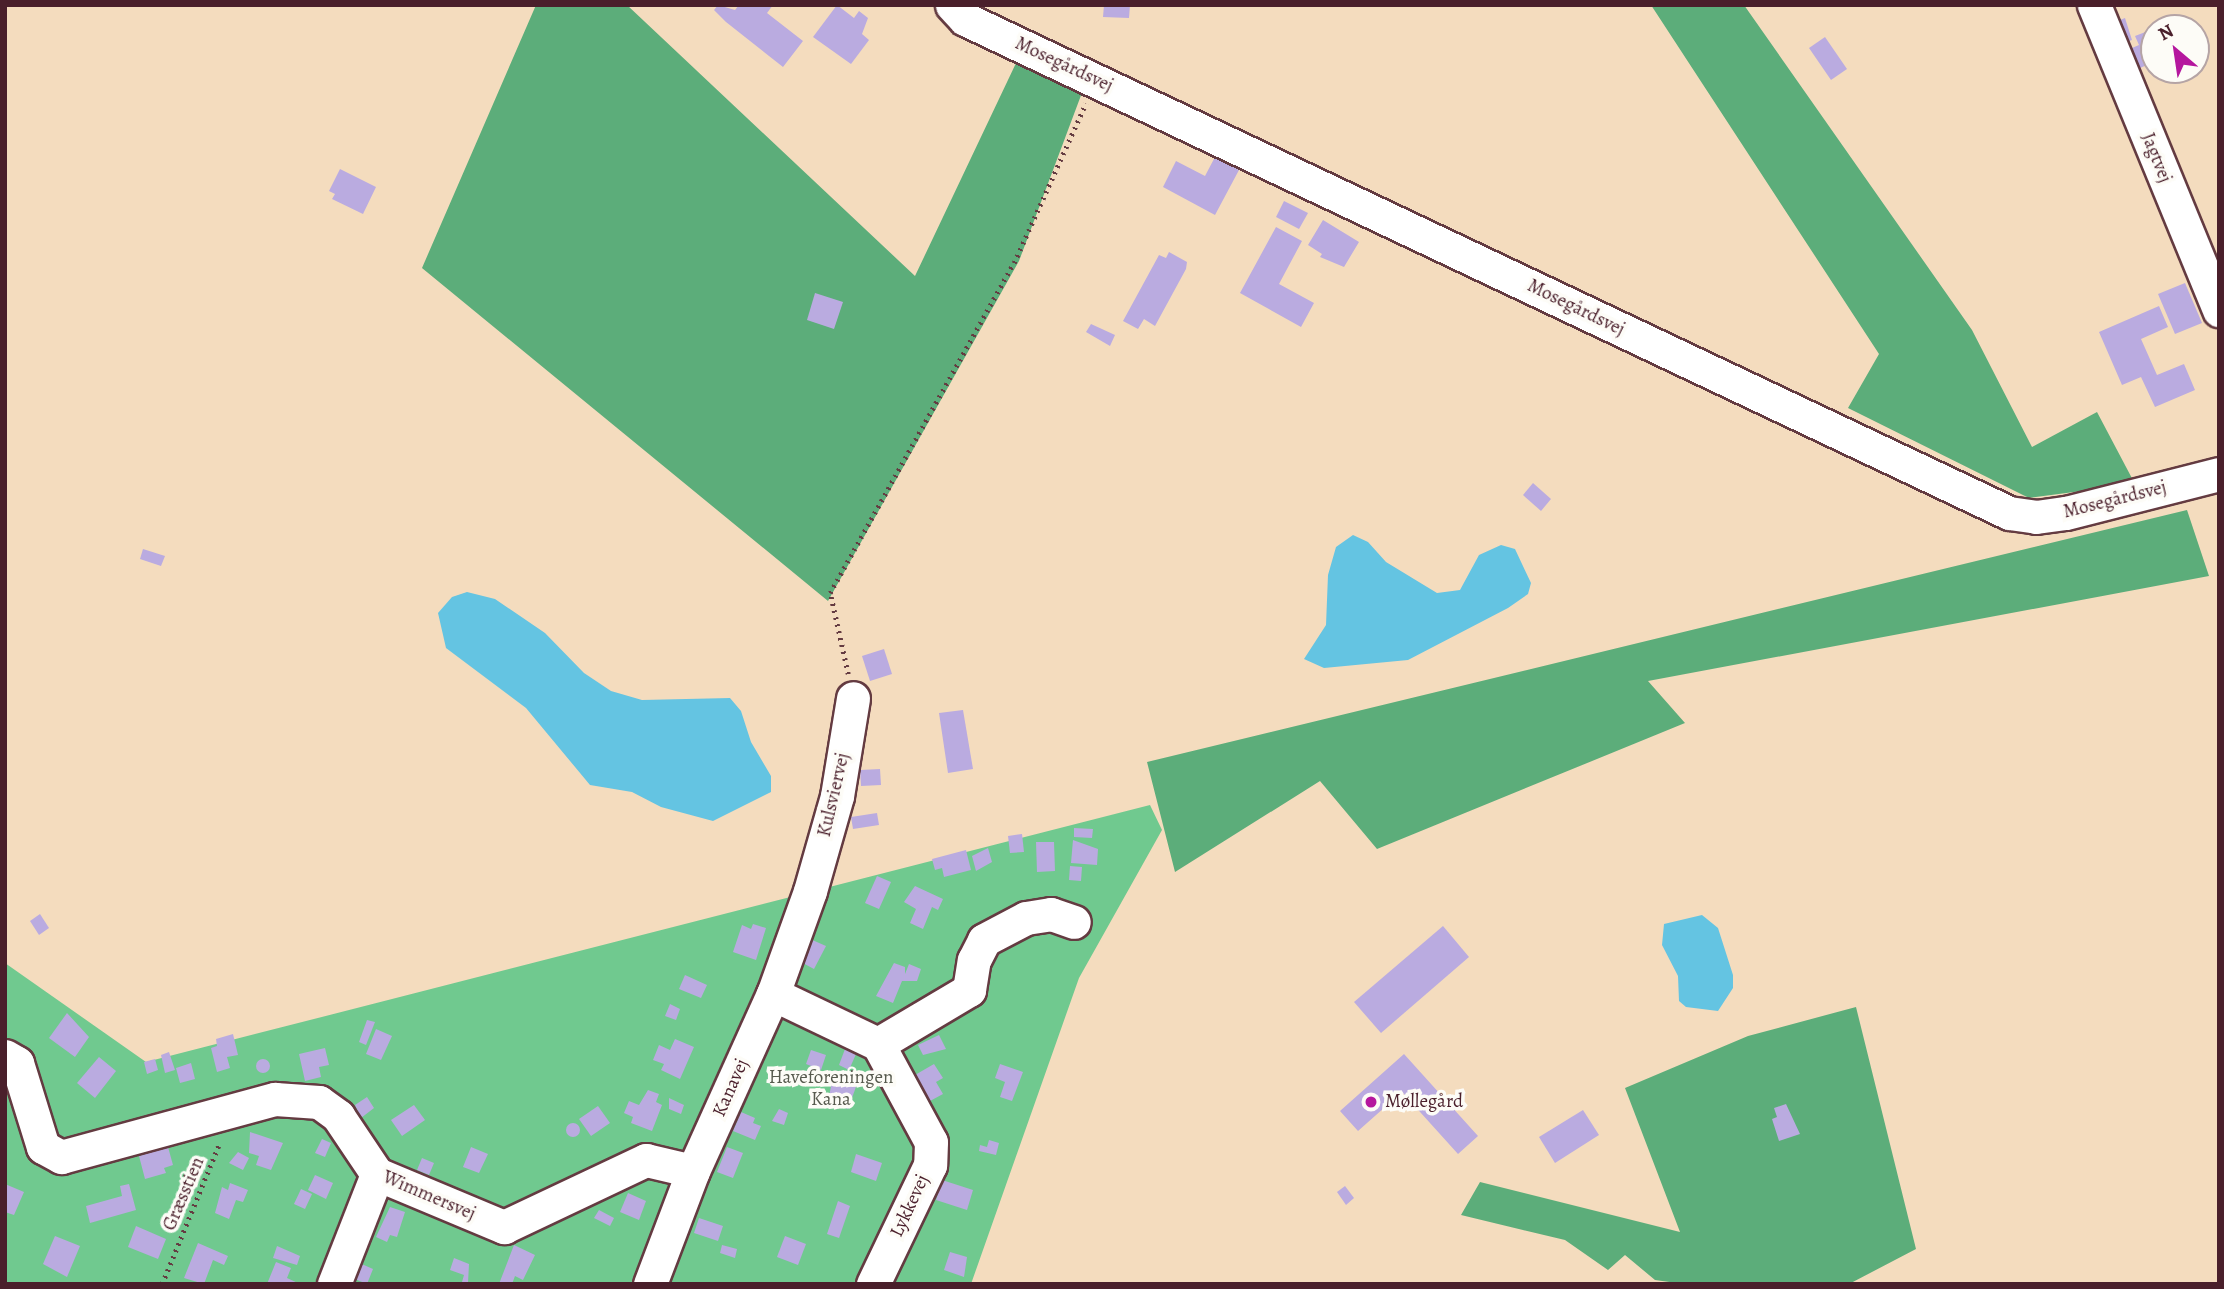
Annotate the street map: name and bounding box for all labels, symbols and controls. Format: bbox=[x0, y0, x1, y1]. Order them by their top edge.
north arrow bbox=[2140, 14, 2210, 84]
text: N bbox=[2153, 18, 2178, 47]
street label: Mosegårdsvej bbox=[1011, 32, 1117, 98]
street label: Jagtvej bbox=[2136, 130, 2176, 186]
street label: Mosegårdsvej bbox=[1524, 275, 1628, 341]
street label: Mosegårdsvej bbox=[2061, 476, 2169, 524]
street label: Kulsviervej bbox=[813, 751, 855, 839]
street label: Kanavej bbox=[708, 1056, 754, 1120]
park label: Haveforeningen Kana bbox=[769, 1067, 893, 1111]
place label: Møllegård bbox=[1385, 1091, 1463, 1113]
marker: Møllegård bbox=[1363, 1094, 1379, 1110]
street label: Græsstien bbox=[158, 1154, 210, 1234]
street label: Wimmersvej bbox=[379, 1166, 479, 1226]
street label: Lykkevej bbox=[886, 1171, 934, 1241]

